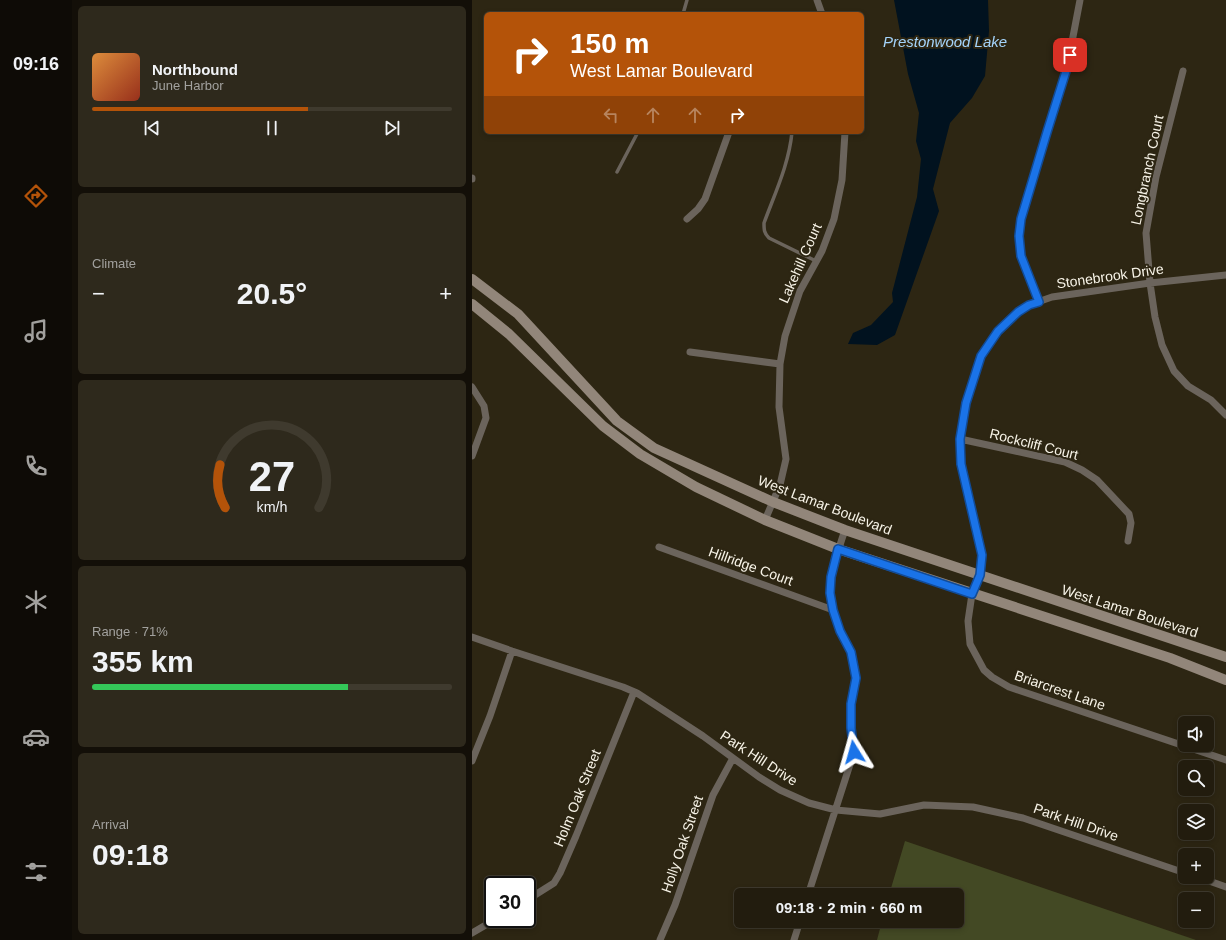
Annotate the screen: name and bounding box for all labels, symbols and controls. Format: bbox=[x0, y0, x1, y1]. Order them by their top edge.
icon: right bbox=[504, 28, 556, 80]
text: 150 m bbox=[570, 28, 649, 59]
water label: Prestonwood Lake bbox=[883, 33, 1007, 50]
pin bbox=[1053, 38, 1087, 72]
icon: arrive bbox=[1059, 44, 1081, 66]
text: 09:16 bbox=[13, 54, 59, 74]
text: Northbound bbox=[152, 61, 238, 78]
text: West Lamar Boulevard bbox=[570, 61, 753, 81]
text: June Harbor bbox=[152, 78, 224, 93]
icon: left bbox=[600, 104, 622, 126]
icon: ahead bbox=[642, 104, 664, 126]
icon: ahead bbox=[684, 104, 706, 126]
icon: right bbox=[726, 104, 748, 126]
street label: Longbranch Court bbox=[1128, 113, 1166, 226]
icon: previous bbox=[141, 117, 163, 139]
icon: pause bbox=[261, 117, 283, 139]
icon: next bbox=[381, 117, 403, 139]
icon: directions bbox=[22, 182, 50, 210]
street label: Lakehill Court bbox=[775, 221, 825, 305]
text: Climate bbox=[92, 256, 136, 271]
street label: Stonebrook Drive bbox=[1055, 261, 1165, 291]
text: 20.5° bbox=[237, 277, 307, 310]
text: − bbox=[92, 281, 105, 306]
text: + bbox=[439, 281, 452, 306]
icon: music bbox=[22, 317, 50, 345]
street label: Rockcliff Court bbox=[988, 425, 1080, 463]
icon: phone bbox=[22, 452, 50, 480]
text: 27 bbox=[249, 453, 295, 500]
street label: West Lamar Boulevard bbox=[756, 472, 894, 538]
text: km/h bbox=[257, 499, 288, 515]
street label: Hillridge Court bbox=[707, 543, 796, 589]
street label: West Lamar Boulevard bbox=[1060, 581, 1200, 641]
icon: climate bbox=[22, 588, 50, 616]
text: Range · 71% bbox=[92, 624, 168, 639]
text: 355 km bbox=[92, 645, 194, 678]
street label: Briarcrest Lane bbox=[1013, 667, 1108, 713]
map controls bbox=[1178, 716, 1214, 928]
button: sound bbox=[1178, 716, 1214, 752]
icon: car bbox=[22, 723, 50, 751]
street label: Park Hill Drive bbox=[717, 727, 801, 789]
position arrow bbox=[833, 731, 875, 773]
street label: Holm Oak Street bbox=[550, 747, 604, 849]
button: search bbox=[1178, 760, 1214, 796]
street label: Holly Oak Street bbox=[658, 793, 706, 895]
street label: Park Hill Drive bbox=[1031, 800, 1121, 844]
button: layers bbox=[1178, 804, 1214, 840]
text: Arrival bbox=[92, 817, 129, 832]
text: 09:18 bbox=[92, 838, 169, 871]
button: + bbox=[1178, 848, 1214, 884]
icon: filters bbox=[22, 858, 50, 886]
speed limit sign: 30 bbox=[484, 876, 536, 928]
button: − bbox=[1178, 892, 1214, 928]
text: 09:18 · 2 min · 660 m bbox=[776, 899, 922, 916]

